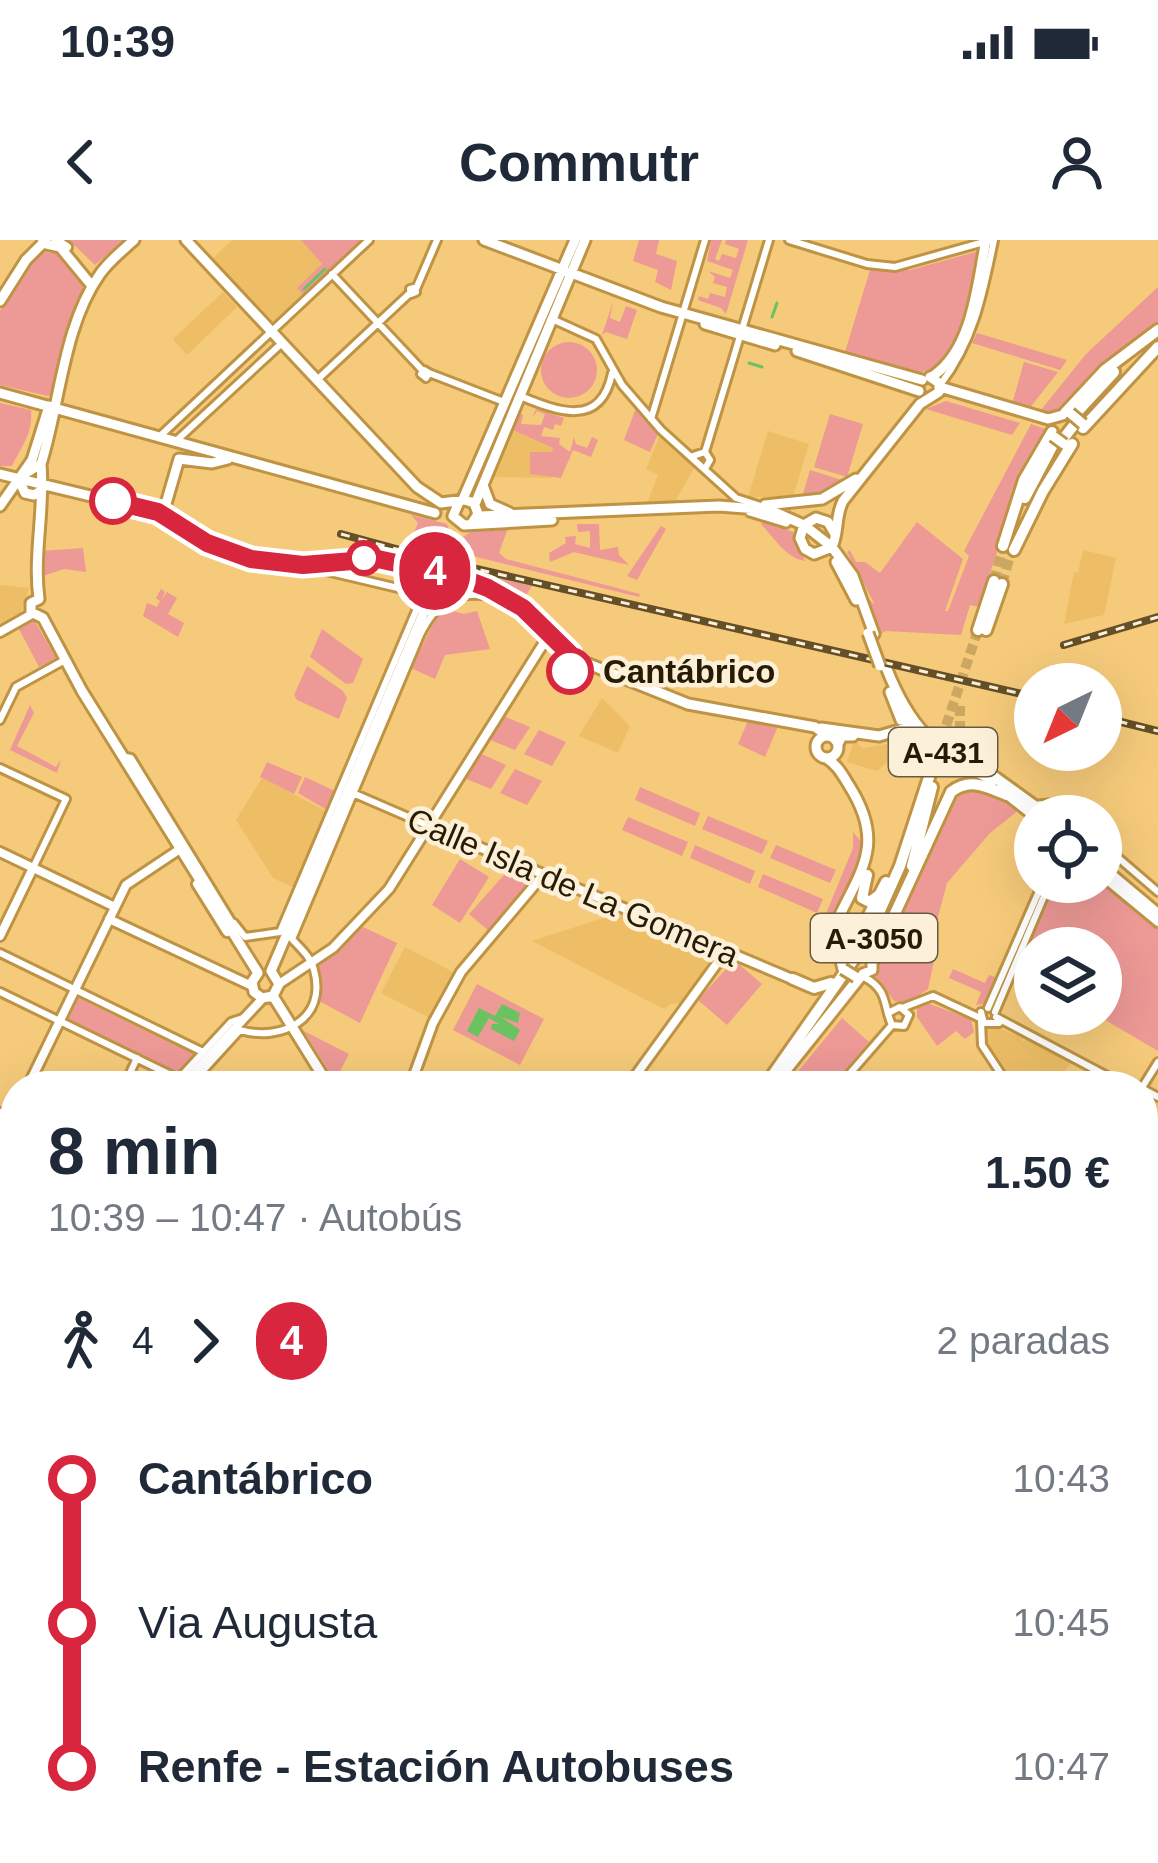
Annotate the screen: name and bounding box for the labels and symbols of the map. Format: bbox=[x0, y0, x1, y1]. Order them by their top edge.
unlabelled marker bbox=[91, 479, 135, 523]
line badge: 4 bbox=[396, 532, 474, 610]
unlabelled marker bbox=[348, 542, 380, 574]
marker: Cantábrico bbox=[548, 649, 592, 693]
place label: Cantábrico bbox=[603, 653, 775, 690]
north arrow bbox=[1014, 663, 1122, 771]
road number: A-431 bbox=[889, 728, 997, 776]
street label: Calle Isla de La Gomera bbox=[402, 800, 745, 974]
road number: A-3050 bbox=[811, 914, 937, 962]

